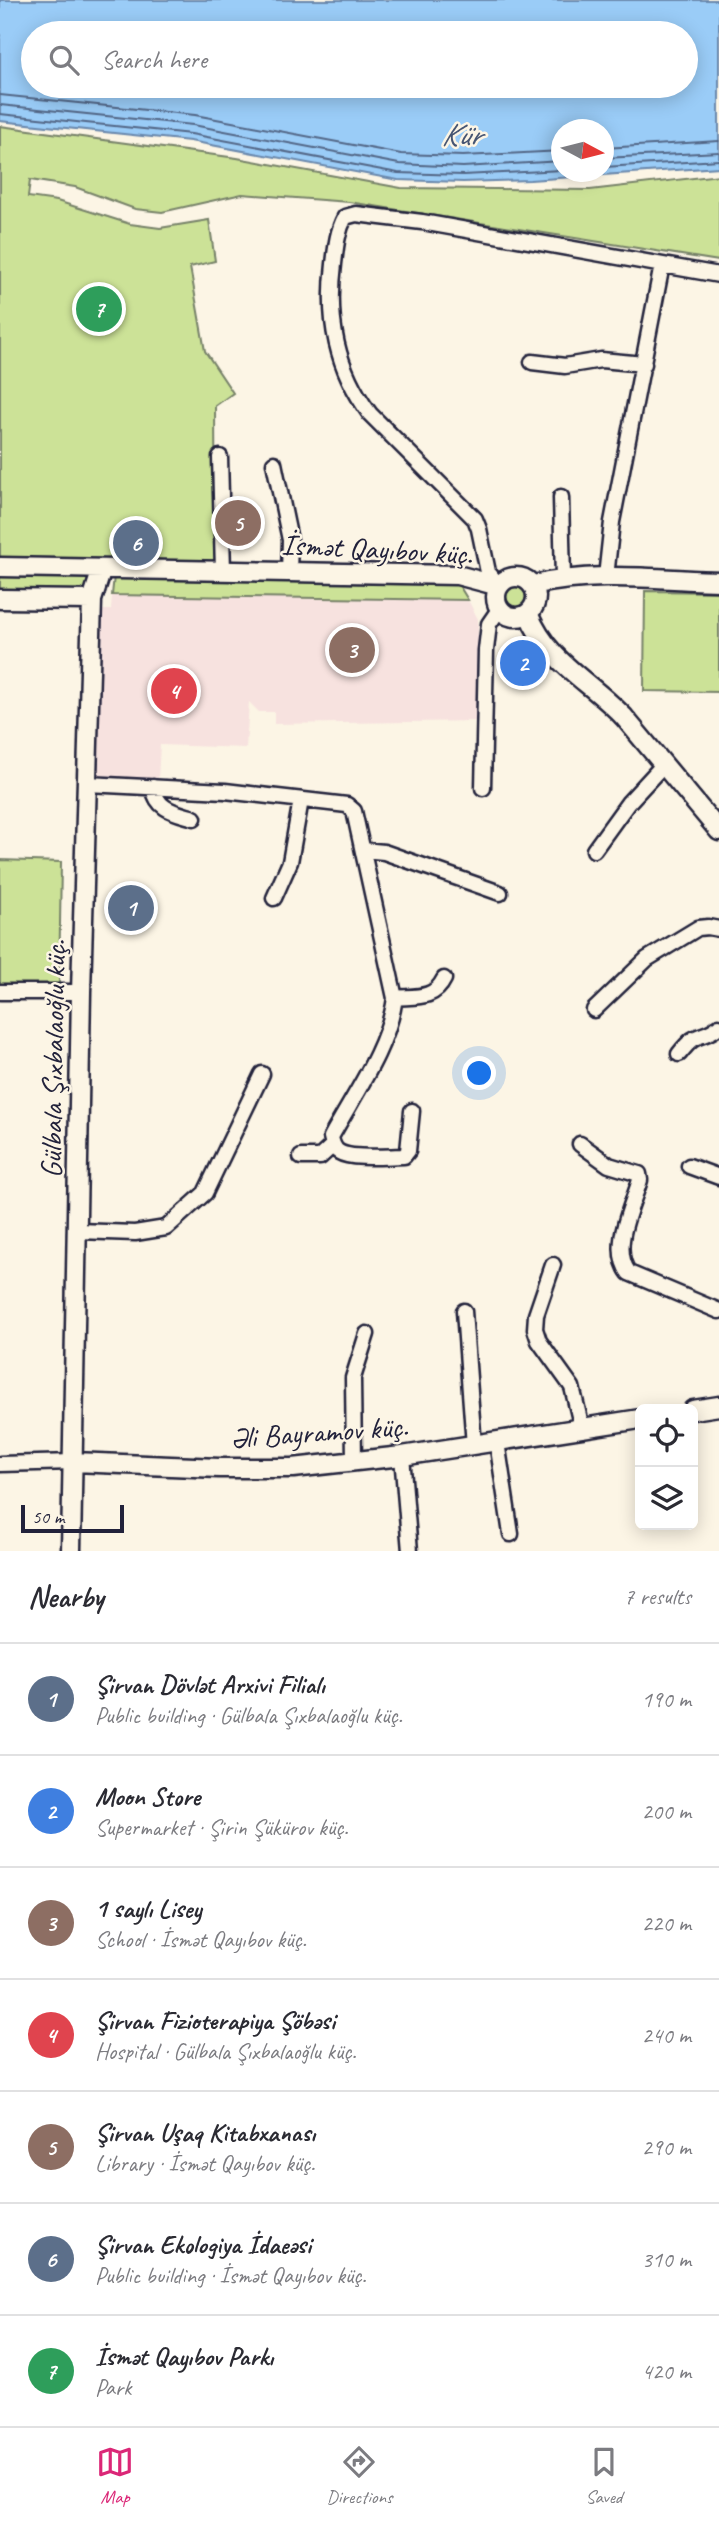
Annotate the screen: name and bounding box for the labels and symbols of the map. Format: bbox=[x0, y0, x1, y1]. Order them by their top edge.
water label: Kür bbox=[441, 114, 486, 155]
north arrow bbox=[551, 119, 614, 182]
pin: 7 bbox=[76, 283, 122, 335]
pin: 5 bbox=[215, 497, 261, 549]
pin: 6 bbox=[113, 517, 159, 569]
street label: İsmət Qayıbov küç. bbox=[281, 525, 473, 573]
pin: 3 bbox=[329, 624, 375, 676]
pin: 2 bbox=[500, 637, 546, 689]
pin: 4 bbox=[151, 665, 197, 717]
pin: 1 bbox=[108, 882, 154, 934]
street label: Gülbala Şıxbalaoğlu küç. bbox=[32, 939, 74, 1178]
your location bbox=[462, 1056, 496, 1090]
street label: Əli Bayramov küç. bbox=[229, 1407, 409, 1457]
scale bar bbox=[21, 1502, 124, 1534]

